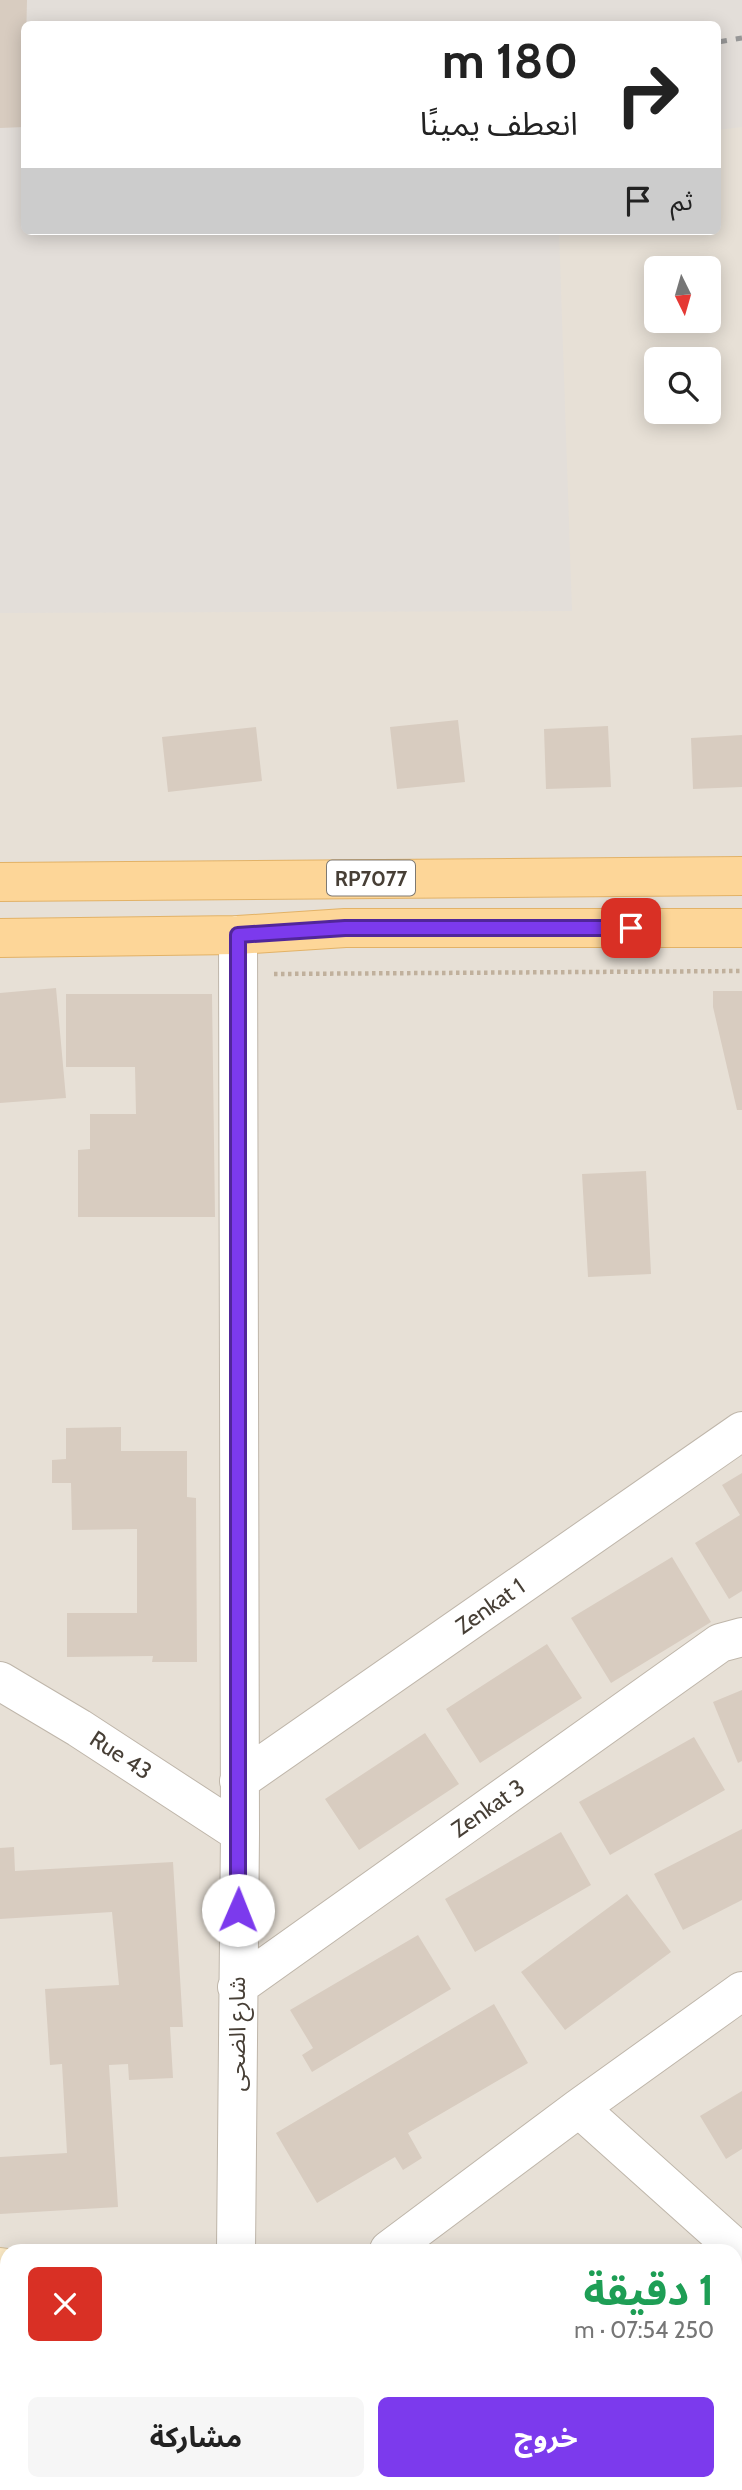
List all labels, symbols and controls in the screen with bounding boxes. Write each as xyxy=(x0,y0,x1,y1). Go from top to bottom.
text: 180 m xyxy=(442,31,578,90)
icon: right xyxy=(602,49,693,140)
text: انعطف يمينًا xyxy=(420,104,578,143)
icon: arrive xyxy=(619,182,657,220)
text: ثم xyxy=(671,185,693,217)
north arrow xyxy=(644,256,721,332)
map controls xyxy=(644,256,721,424)
button: search xyxy=(644,347,721,424)
road number: RP7077 xyxy=(327,860,415,896)
pin xyxy=(601,898,661,958)
icon: arrive xyxy=(612,909,650,947)
street label: Zenkat 1 xyxy=(450,1572,530,1640)
street label: Rue 43 xyxy=(85,1725,157,1785)
street label: Zenkat 3 xyxy=(446,1773,530,1843)
position arrow xyxy=(201,1873,275,1947)
street label: شارع الضحى xyxy=(223,1977,254,2091)
text: 1 دقيقة xyxy=(583,2264,714,2316)
button: close xyxy=(28,2267,102,2341)
text: 250 m · 07:54 xyxy=(574,2316,714,2344)
button: مشاركة xyxy=(28,2397,364,2477)
button: خروج xyxy=(378,2397,714,2477)

